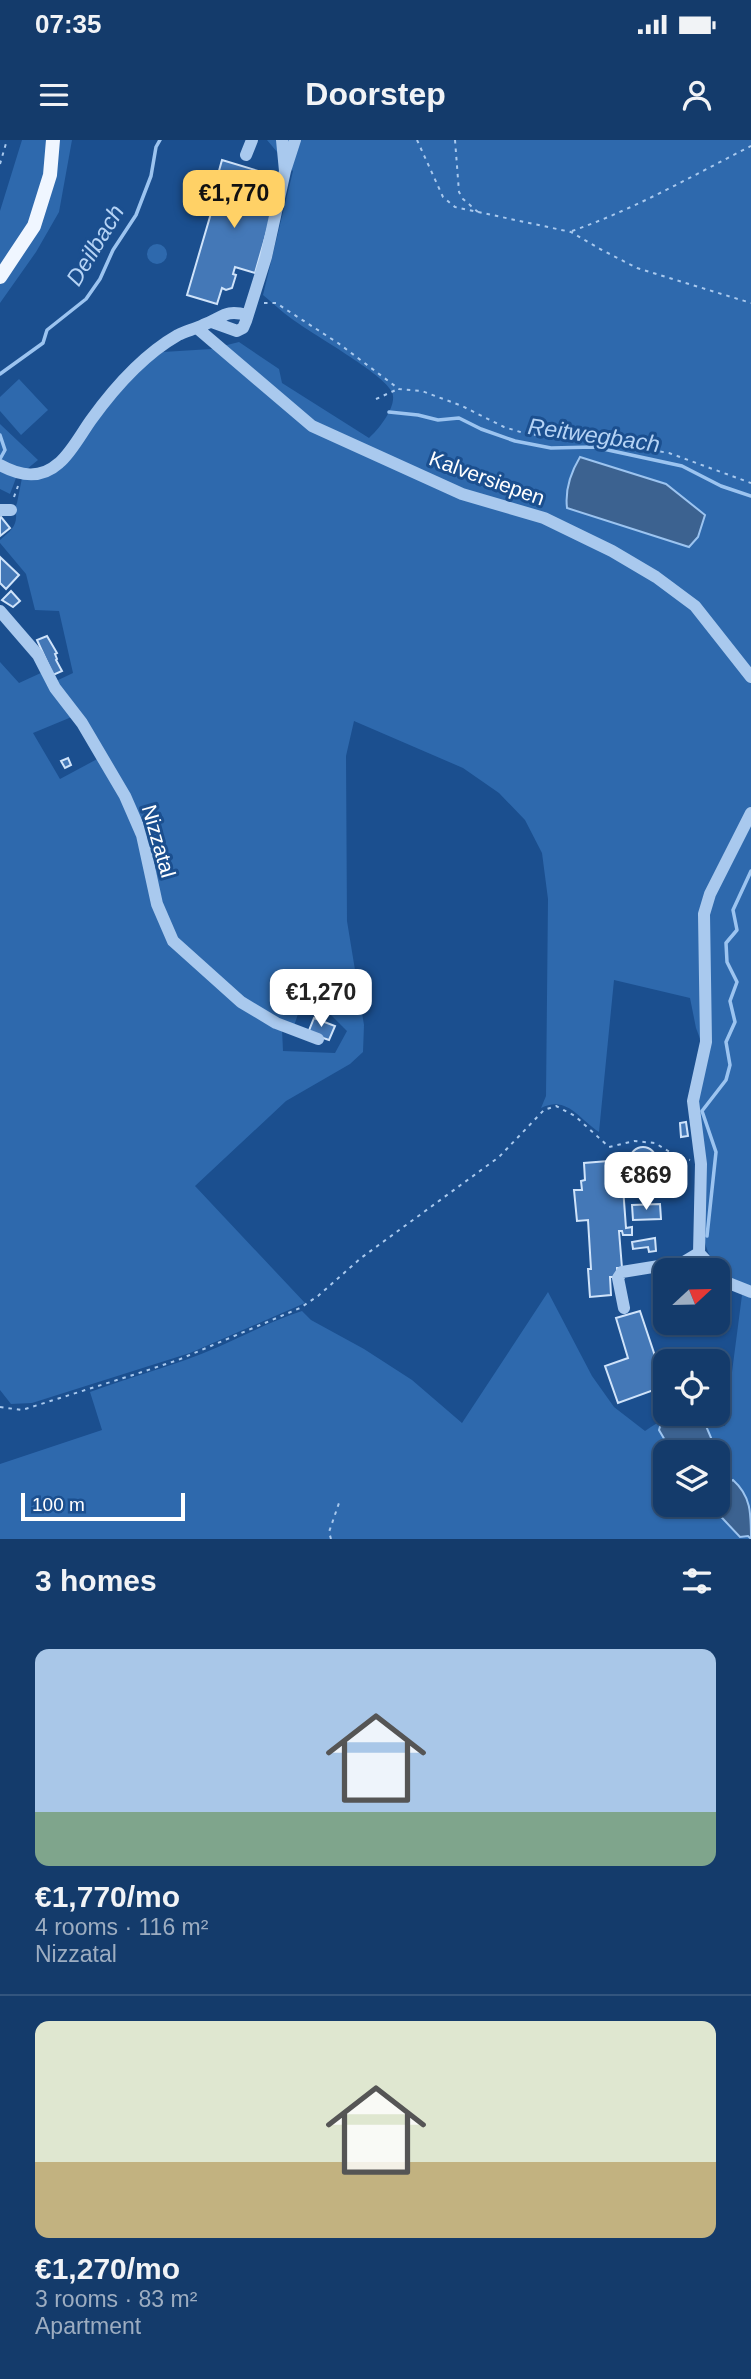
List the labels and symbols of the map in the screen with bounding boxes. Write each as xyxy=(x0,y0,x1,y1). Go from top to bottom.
pin: €1,770 xyxy=(177,171,291,230)
water label: Deilbach xyxy=(61,200,129,290)
water label: Reitwegbach xyxy=(526,413,662,457)
street label: Kalversiepen xyxy=(426,446,548,510)
street label: Nizzatal xyxy=(138,802,180,880)
pin: €1,270 xyxy=(264,970,378,1029)
pin: €869 xyxy=(605,1152,687,1212)
north arrow xyxy=(653,1258,730,1335)
scale bar xyxy=(21,1490,186,1522)

